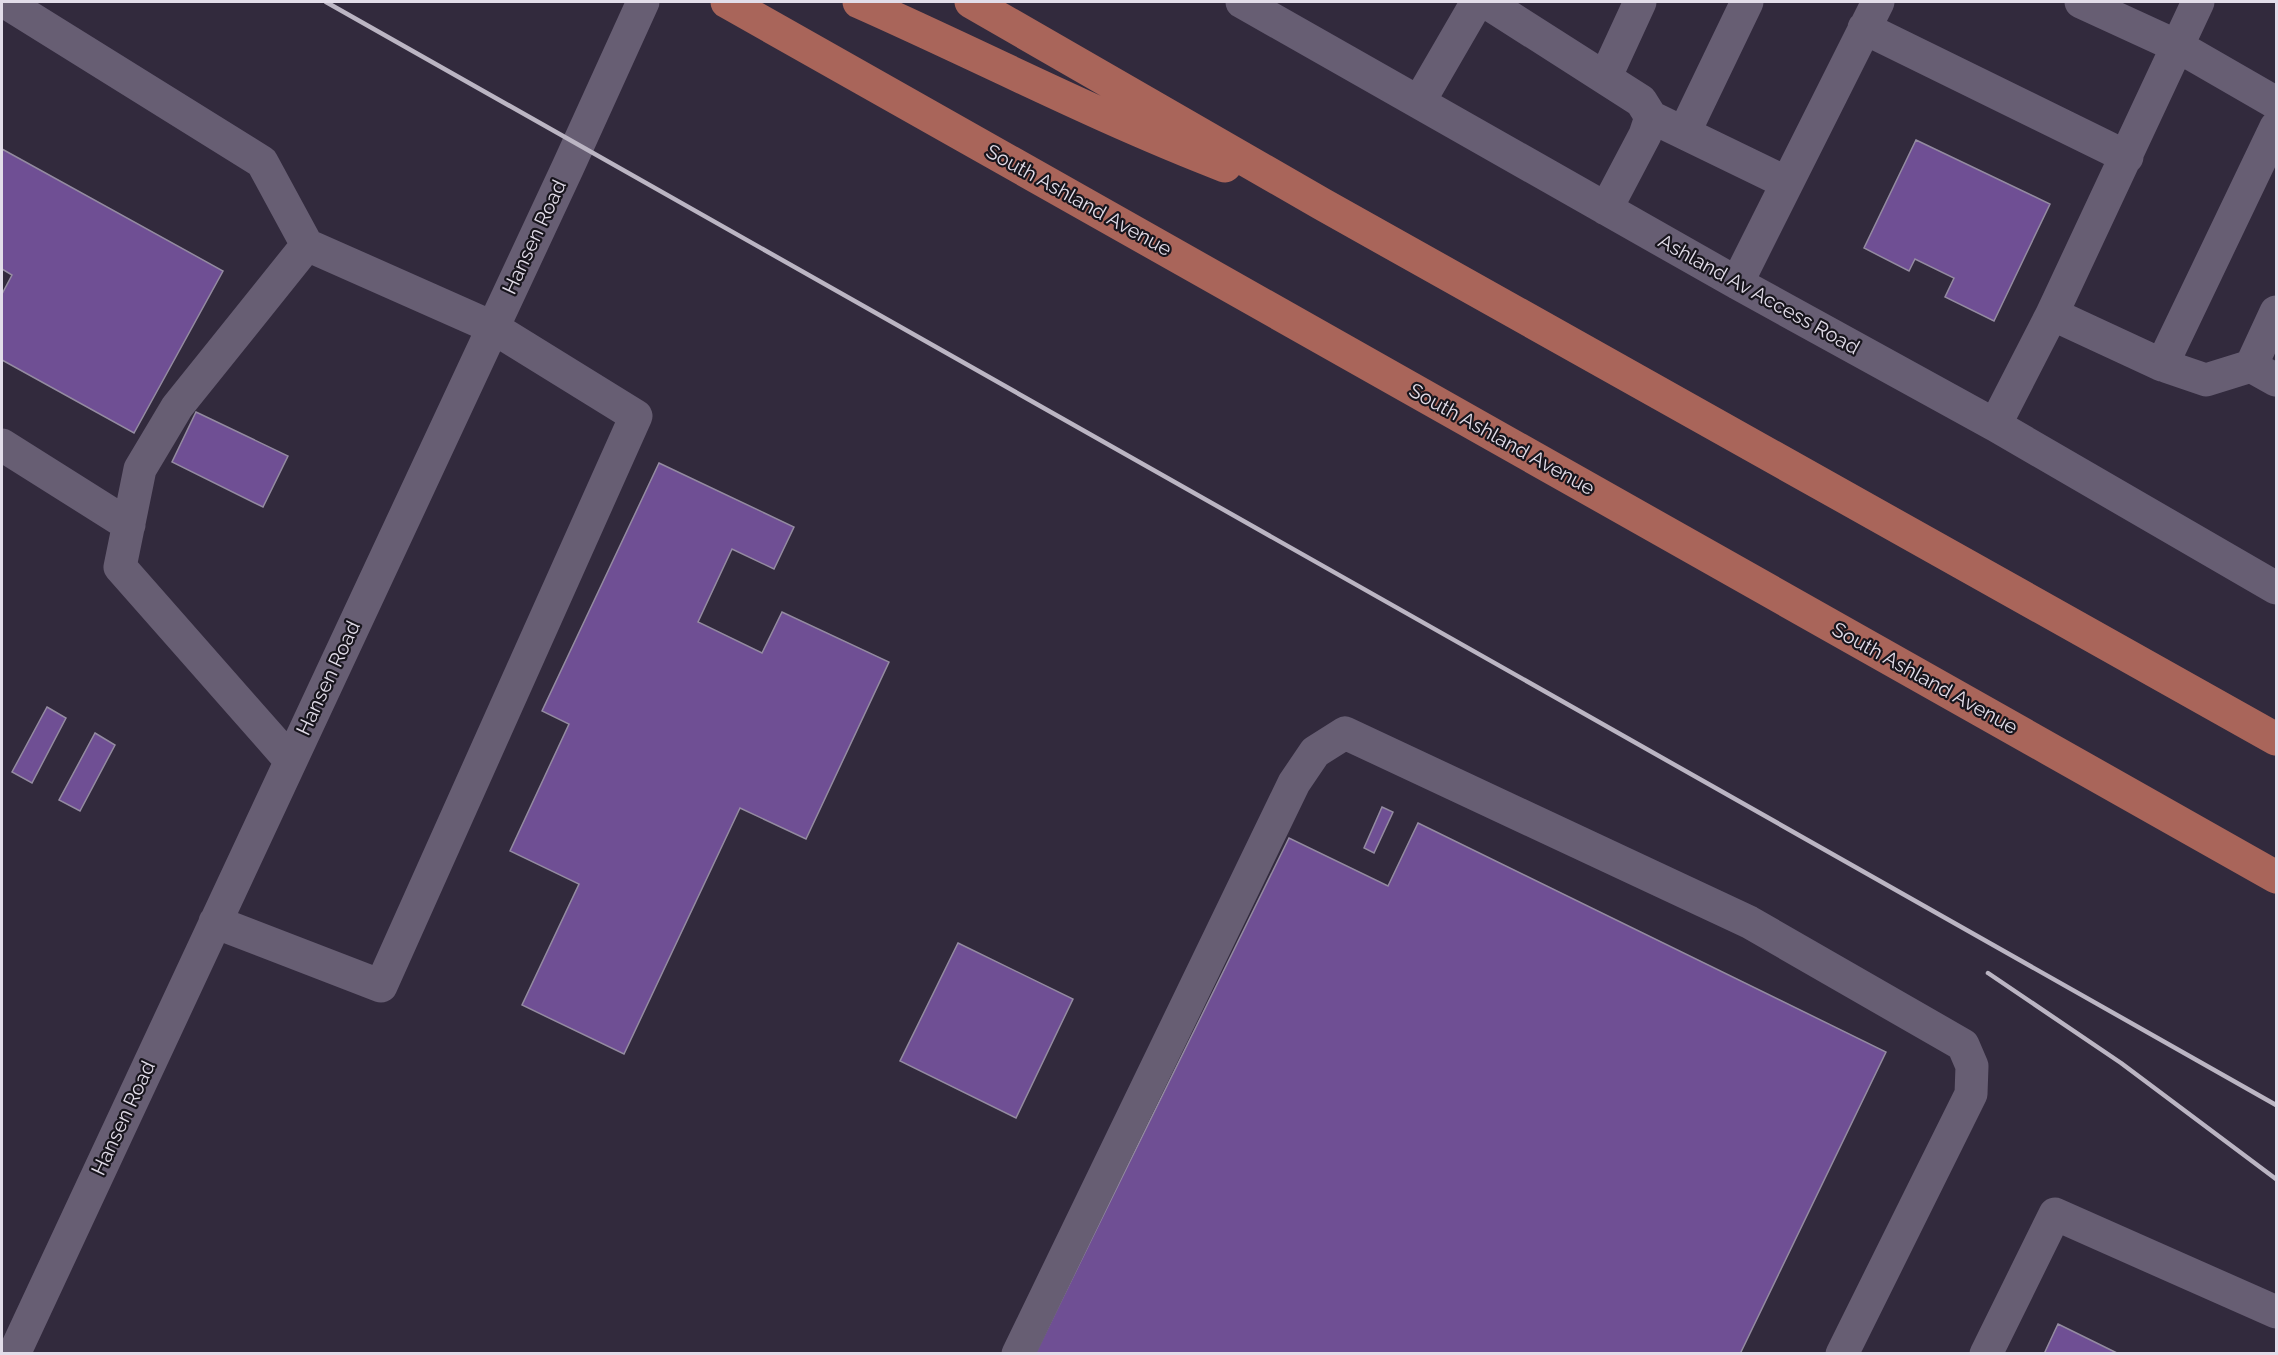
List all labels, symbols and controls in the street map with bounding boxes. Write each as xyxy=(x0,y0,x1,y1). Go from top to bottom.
street label: South Ashland Avenue xyxy=(982,139,1176,261)
street label: Hansen Road xyxy=(497,176,571,298)
street label: Ashland Av Access Road xyxy=(1654,229,1864,359)
street label: South Ashland Avenue xyxy=(1405,378,1599,500)
street label: Hansen Road xyxy=(291,617,365,739)
street label: South Ashland Avenue xyxy=(1828,617,2022,739)
street label: Hansen Road xyxy=(86,1057,160,1179)

